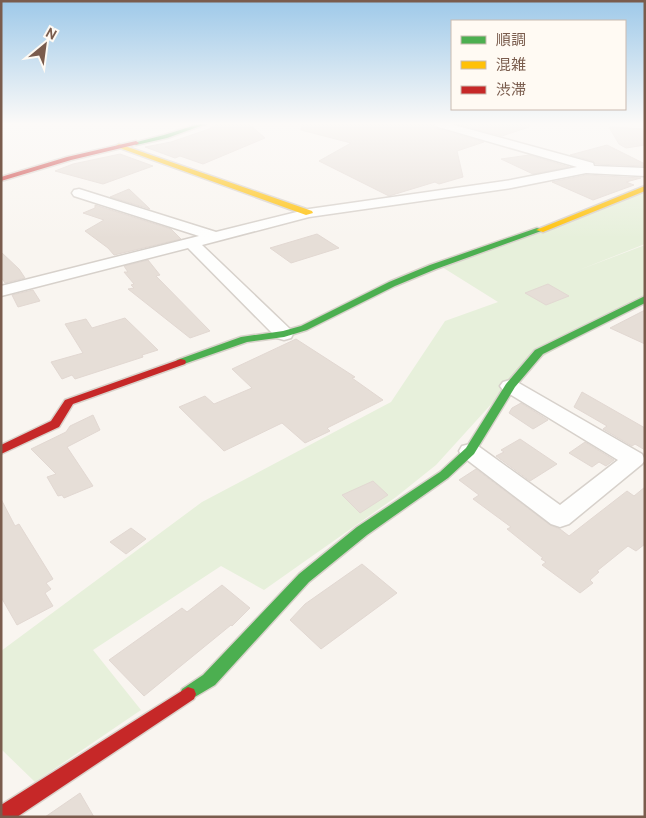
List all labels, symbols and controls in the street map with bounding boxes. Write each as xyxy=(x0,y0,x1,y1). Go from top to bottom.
north arrow xyxy=(20,20,70,70)
legend xyxy=(451,20,626,110)
text: N xyxy=(42,25,59,45)
text: 順調 xyxy=(496,32,526,51)
text: 混雑 xyxy=(496,57,526,76)
text: 渋滞 xyxy=(496,82,526,101)

